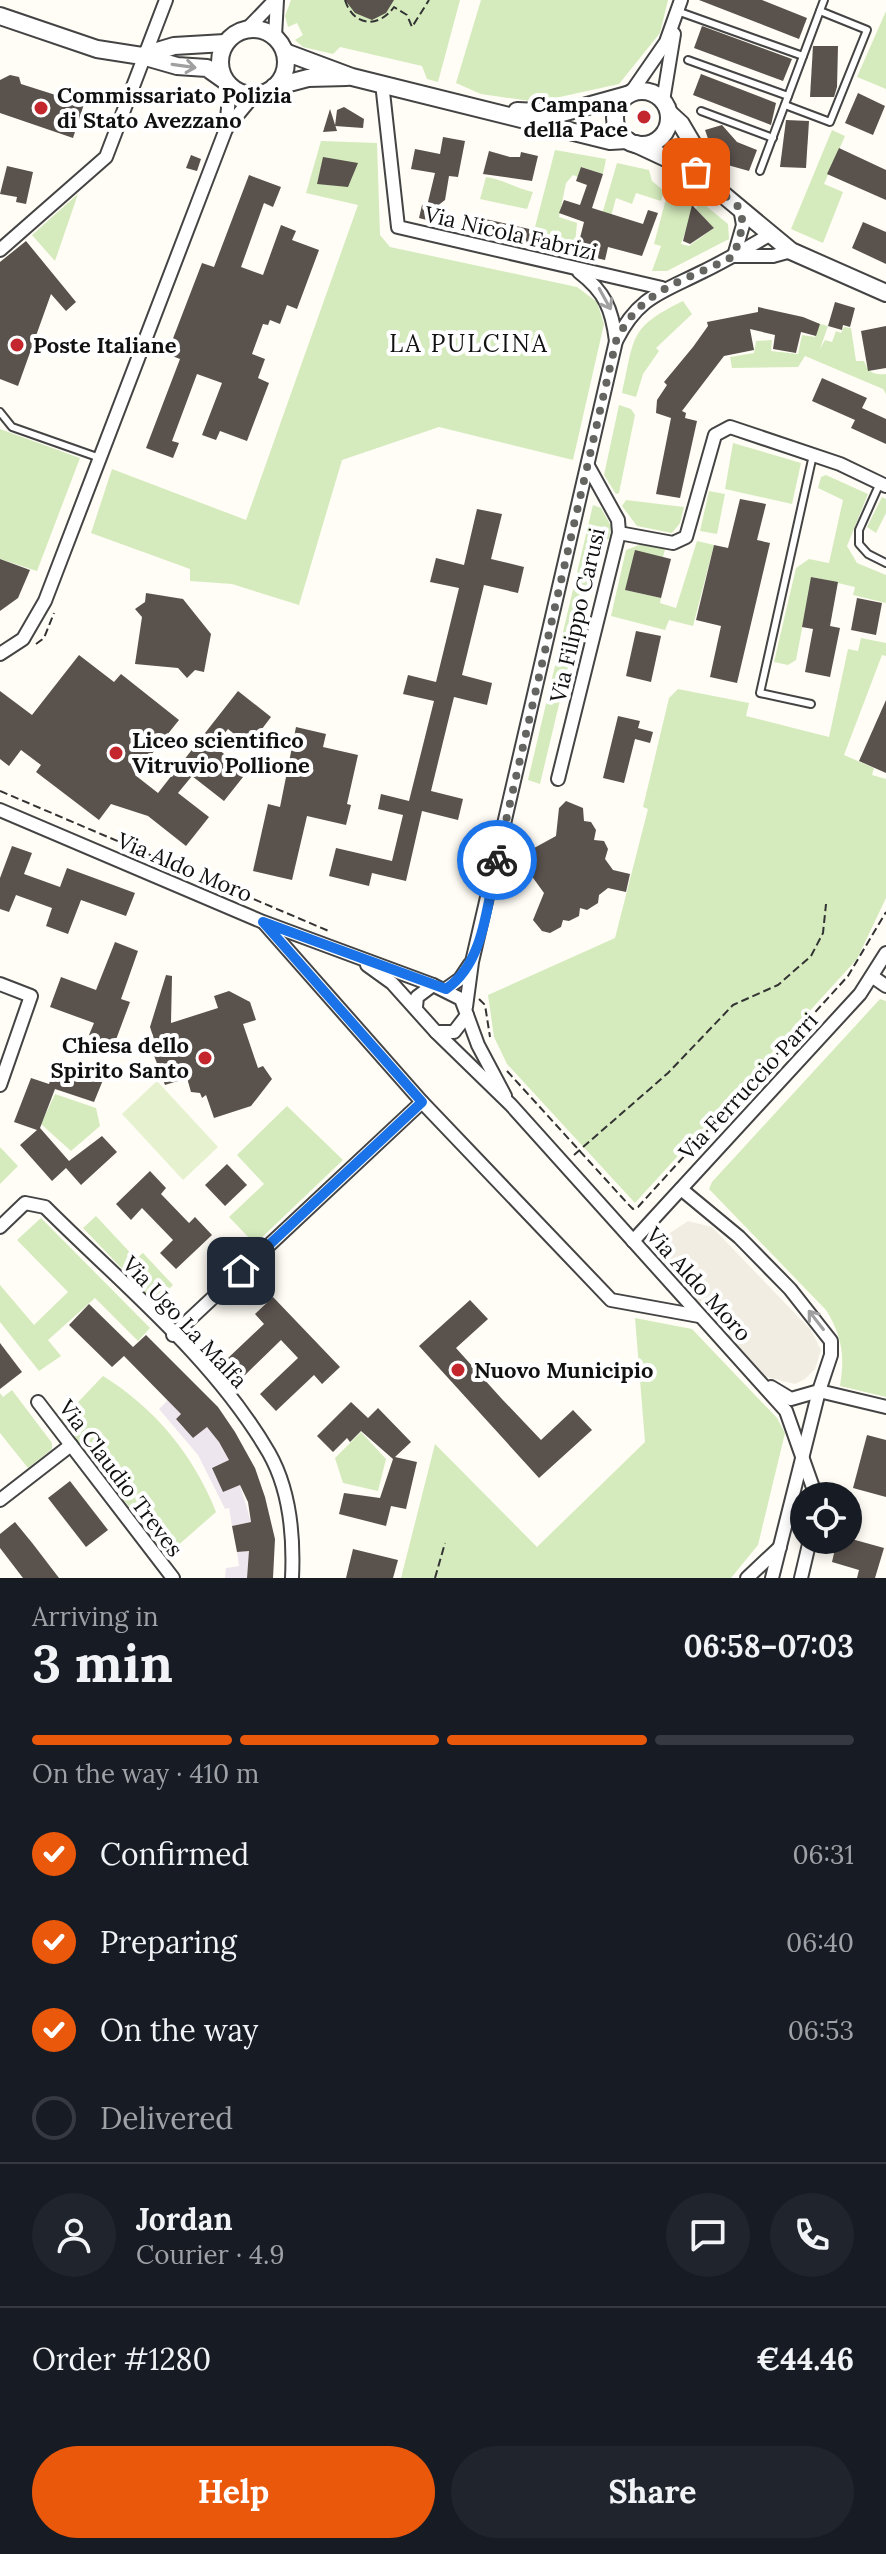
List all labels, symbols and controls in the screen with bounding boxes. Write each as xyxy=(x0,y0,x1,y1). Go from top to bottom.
one-way arrow xyxy=(171,59,197,74)
place label: Commissariato Polizia di Stato Avezzano xyxy=(57,81,292,134)
place label: Campana della Pace xyxy=(523,90,628,143)
marker: Commissariato Polizia di Stato Avezzano xyxy=(32,99,50,117)
marker: Campana della Pace xyxy=(635,108,653,126)
pin xyxy=(662,138,730,206)
icon: bag xyxy=(674,150,718,194)
street label: Via Nicola Fabrizi xyxy=(421,199,600,266)
one-way arrow xyxy=(597,287,613,310)
district label: LA PULCINA xyxy=(389,328,549,359)
place label: Poste Italiane xyxy=(33,331,177,359)
marker: Poste Italiane xyxy=(8,336,26,354)
street label: Via Filippo Carusi xyxy=(543,525,611,706)
place label: Liceo scientifico Vitruvio Pollione xyxy=(132,726,310,779)
marker: Liceo scientifico Vitruvio Pollione xyxy=(107,744,125,762)
courier xyxy=(457,820,537,900)
street label: Via Aldo Moro xyxy=(112,826,257,908)
icon: bike xyxy=(475,838,519,882)
street label: Via Ferruccio Parri xyxy=(672,1007,823,1166)
place label: Chiesa dello Spirito Santo xyxy=(51,1031,189,1084)
marker: Chiesa dello Spirito Santo xyxy=(196,1049,214,1067)
street label: Via Aldo Moro xyxy=(640,1220,758,1347)
pin xyxy=(207,1237,275,1305)
street label: Via Ugo La Malfa xyxy=(116,1249,253,1394)
icon: home xyxy=(219,1249,263,1293)
one-way arrow xyxy=(807,1310,825,1331)
place label: Nuovo Municipio xyxy=(474,1356,653,1384)
marker: Nuovo Municipio xyxy=(449,1361,467,1379)
street label: Via Claudio Treves xyxy=(52,1393,189,1562)
map controls xyxy=(790,1482,862,1554)
button: locate xyxy=(790,1482,862,1554)
text: Arriving in xyxy=(32,1600,159,1633)
text: 06:58–07:03 xyxy=(683,1627,854,1665)
text: 3 min xyxy=(32,1630,173,1696)
text: On the way · 410 m xyxy=(32,1757,259,1790)
icon: check xyxy=(32,1832,76,1876)
text: Confirmed xyxy=(100,1835,249,1873)
text: 06:31 xyxy=(792,1838,854,1871)
icon: check xyxy=(32,1920,76,1964)
text: Preparing xyxy=(100,1923,237,1961)
text: 06:40 xyxy=(786,1926,854,1959)
icon: check xyxy=(32,2008,76,2052)
text: On the way xyxy=(100,2011,258,2049)
text: 06:53 xyxy=(788,2014,854,2047)
text: Delivered xyxy=(100,2099,233,2137)
button: person xyxy=(32,2193,116,2277)
button: chat xyxy=(666,2193,750,2277)
button: phone xyxy=(770,2193,854,2277)
text: Jordan xyxy=(136,2200,233,2238)
text: Courier · 4.9 xyxy=(136,2238,285,2271)
text: Order #1280 xyxy=(32,2340,211,2378)
text: €44.46 xyxy=(756,2340,854,2378)
button: Help xyxy=(32,2446,435,2538)
button: Share xyxy=(451,2446,854,2538)

